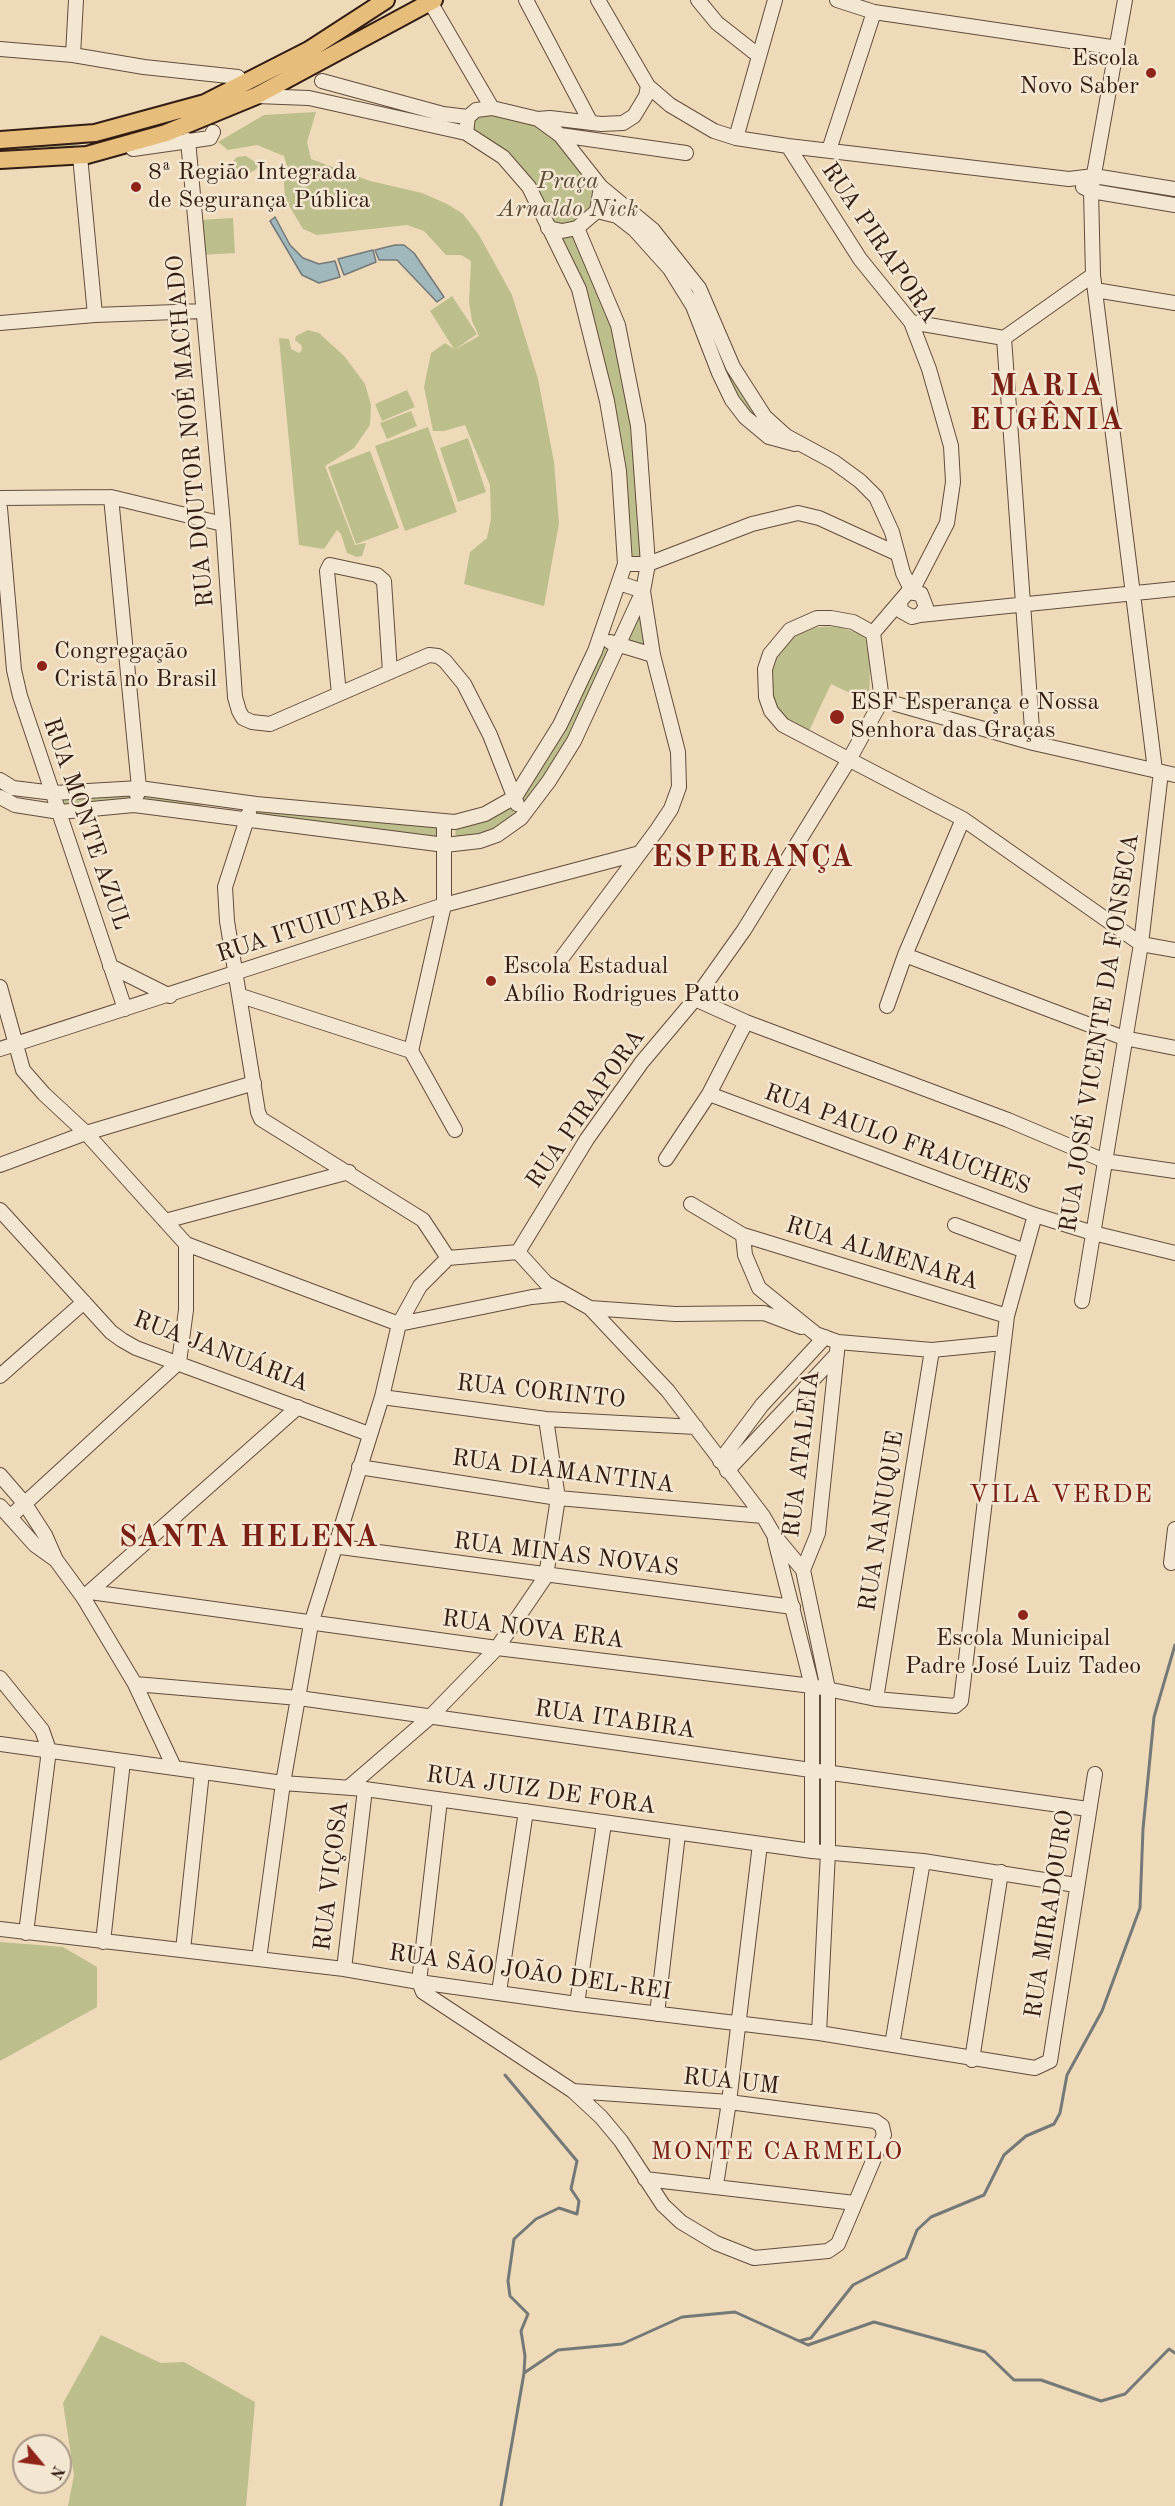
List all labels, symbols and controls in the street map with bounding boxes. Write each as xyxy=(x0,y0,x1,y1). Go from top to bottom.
place label: Escola Novo Saber xyxy=(1020,45,1139,101)
marker: Escola Novo Saber xyxy=(1144,66,1158,80)
street label: RUA PIRAPORA xyxy=(815,157,943,329)
place label: 8ª Região Integrada de Segurança Pública xyxy=(148,159,370,215)
park label: Praça Arnaldo Nick xyxy=(498,168,638,224)
marker: 8ª Região Integrada de Segurança Pública xyxy=(129,180,143,194)
street label: RUA DOUTOR NOÉ MACHADO xyxy=(161,253,221,609)
district label: MARIA EUGÊNIA xyxy=(970,369,1124,440)
place label: Congregação Cristã no Brasil xyxy=(54,638,217,694)
marker: Congregação Cristã no Brasil xyxy=(35,659,49,673)
place label: ESF Esperança e Nossa Senhora das Graças xyxy=(850,689,1099,745)
marker: ESF Esperança e Nossa Senhora das Graças xyxy=(828,708,846,726)
street label: RUA MONTE AZUL xyxy=(36,714,136,934)
street label: RUA JOSÉ VICENTE DA FONSECA xyxy=(1054,831,1146,1235)
district label: ESPERANÇA xyxy=(652,840,854,876)
street label: RUA ITUIUTABA xyxy=(213,881,411,969)
place label: Escola Estadual Abílio Rodrigues Patto xyxy=(503,953,739,1009)
marker: Escola Estadual Abílio Rodrigues Patto xyxy=(484,974,498,988)
street label: RUA PIRAPORA xyxy=(520,1024,652,1194)
street label: RUA PAULO FRAUCHES xyxy=(760,1078,1034,1202)
street label: RUA ALMENARA xyxy=(782,1211,982,1297)
street label: RUA JANUÁRIA xyxy=(129,1305,313,1399)
street label: RUA CORINTO xyxy=(455,1369,627,1415)
street label: RUA ATALEIA xyxy=(777,1369,827,1539)
street label: RUA NANUQUE xyxy=(853,1429,911,1613)
street label: RUA DIAMANTINA xyxy=(450,1444,676,1500)
district label: VILA VERDE xyxy=(969,1479,1153,1511)
district label: SANTA HELENA xyxy=(119,1520,379,1556)
street label: RUA MINAS NOVAS xyxy=(452,1527,680,1583)
street label: RUA NOVA ERA xyxy=(440,1605,626,1655)
marker: Escola Municipal Padre José Luiz Tadeo xyxy=(1016,1608,1030,1622)
place label: Escola Municipal Padre José Luiz Tadeo xyxy=(905,1625,1141,1681)
street label: RUA ITABIRA xyxy=(533,1694,697,1746)
street label: RUA JUIZ DE FORA xyxy=(424,1761,658,1821)
street label: RUA VIÇOSA xyxy=(308,1799,356,1953)
street label: RUA MIRADOURO xyxy=(1019,1808,1081,2020)
street label: RUA SÃO JOÃO DEL-REI xyxy=(387,1939,673,2007)
street label: RUA UM xyxy=(681,2063,781,2101)
district label: MONTE CARMELO xyxy=(650,2136,904,2168)
north arrow xyxy=(12,2434,72,2494)
text: N xyxy=(46,2463,66,2481)

